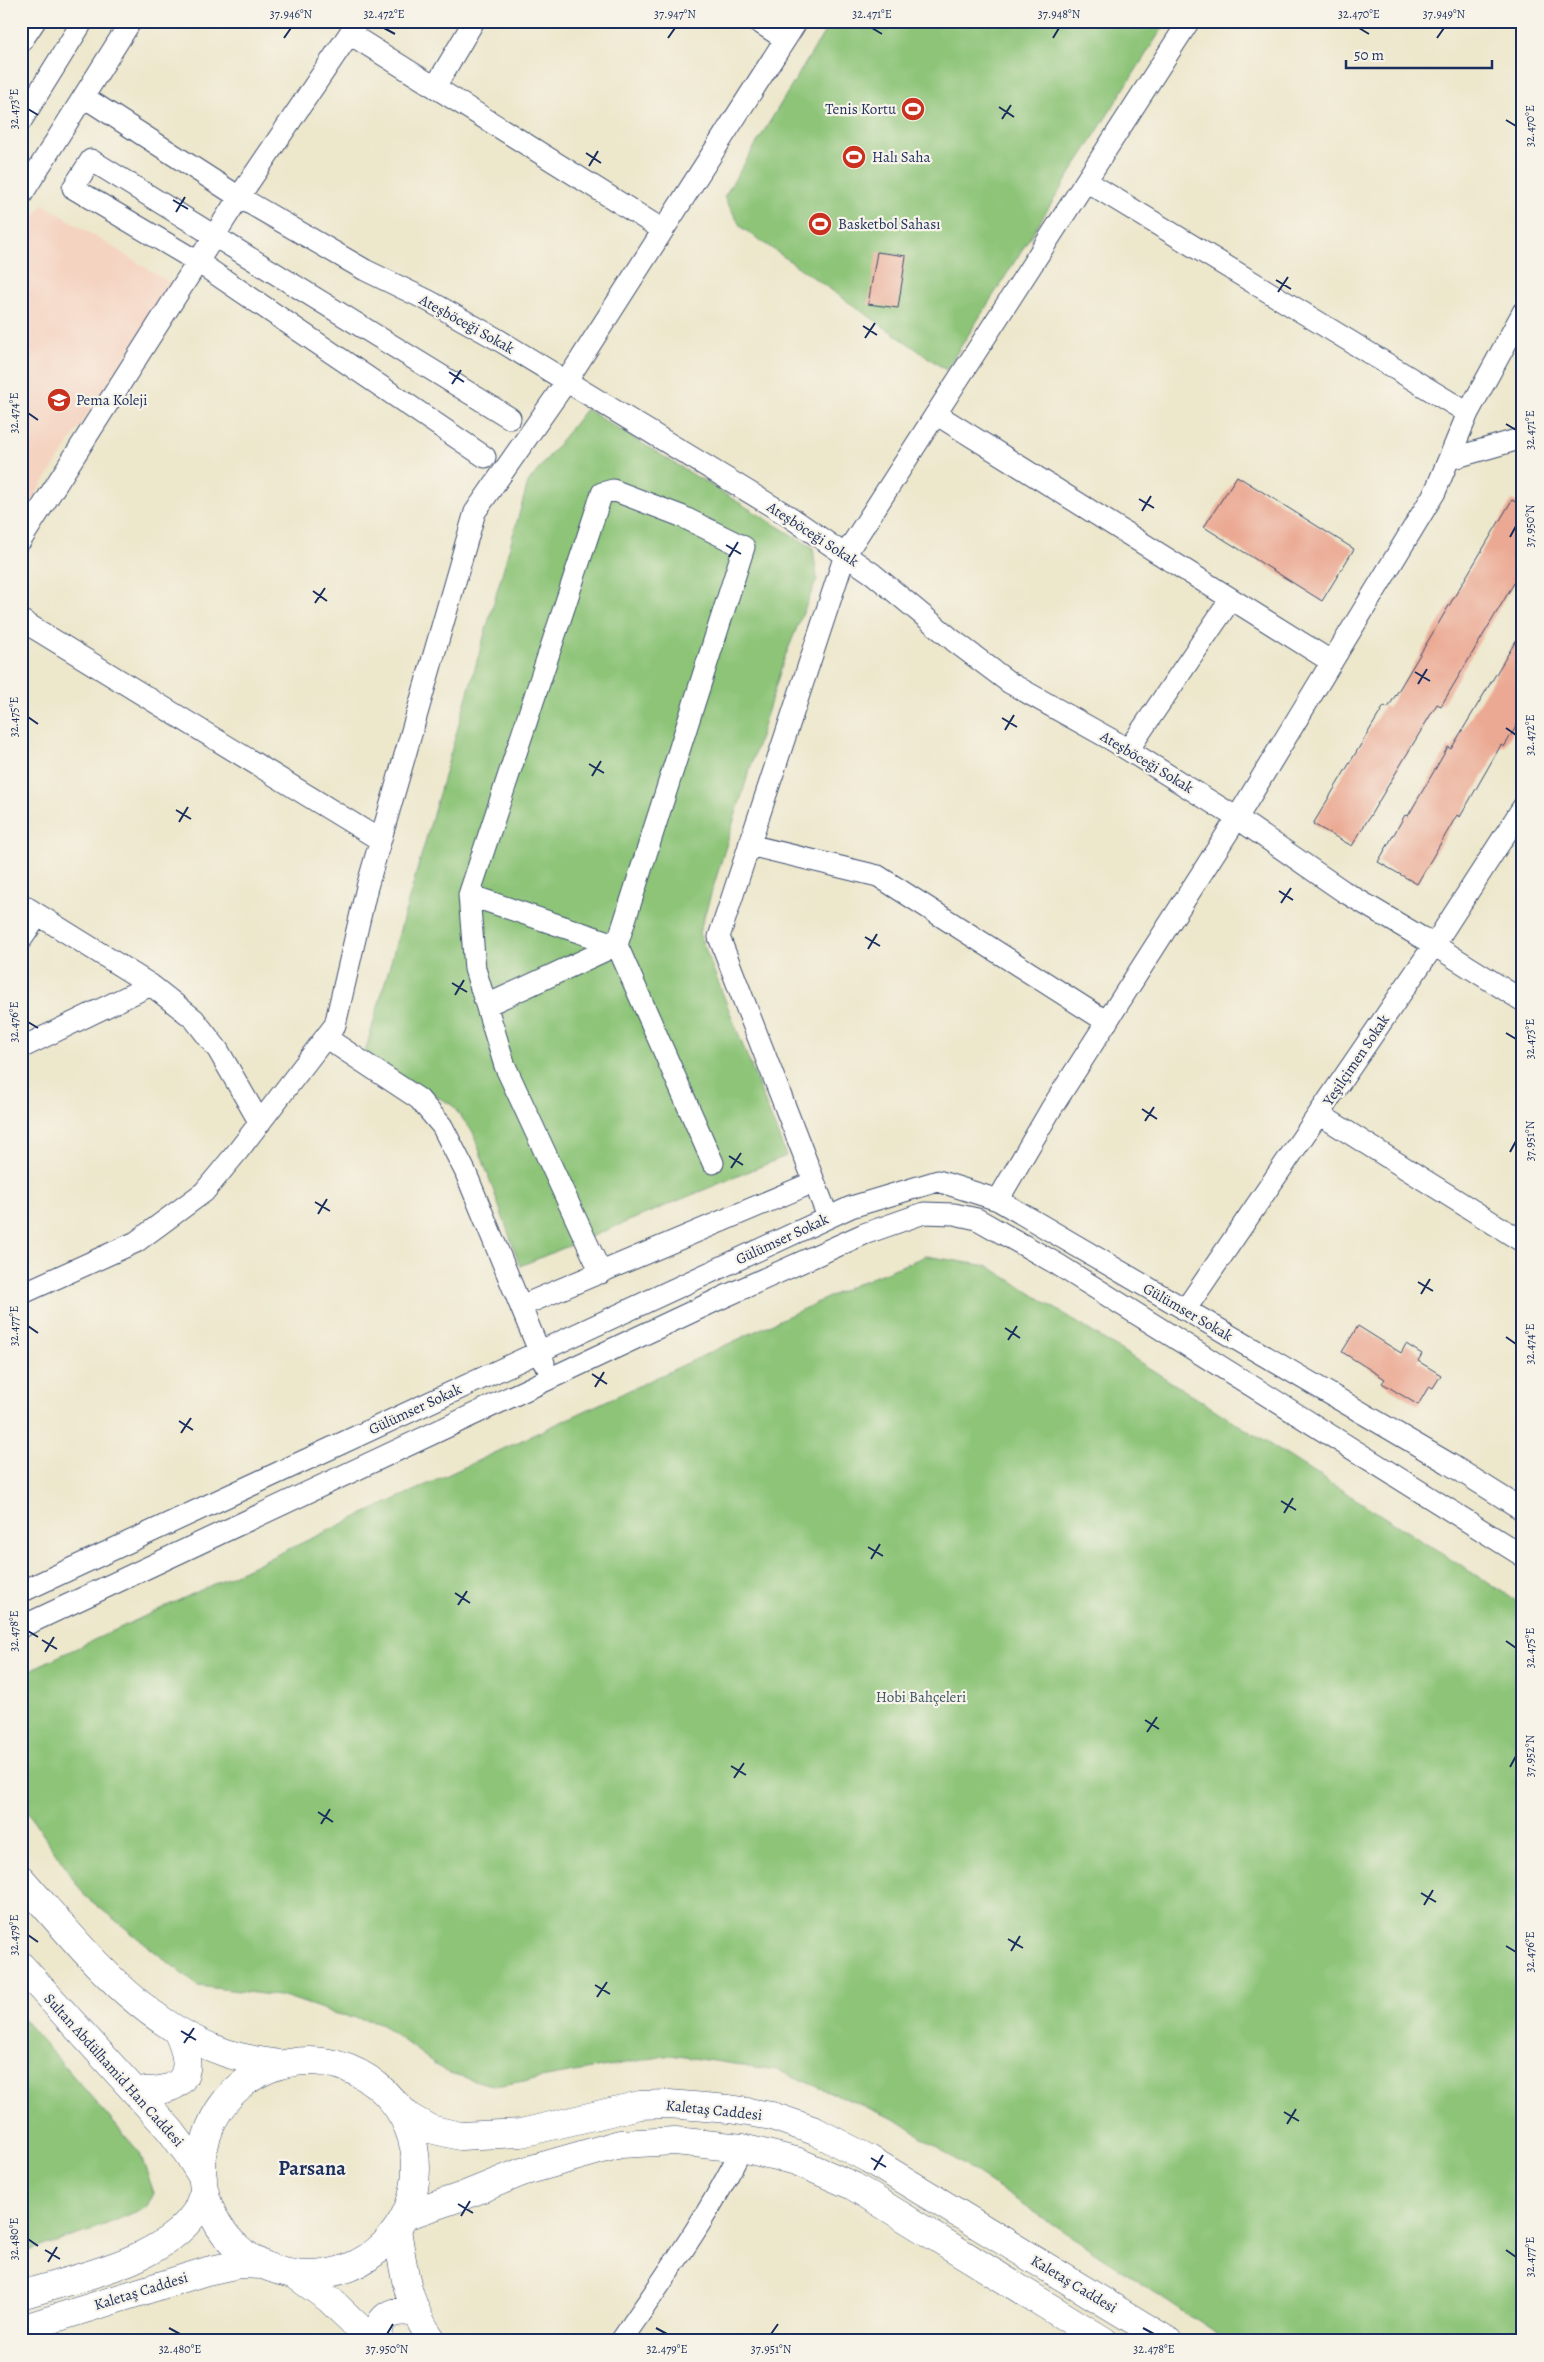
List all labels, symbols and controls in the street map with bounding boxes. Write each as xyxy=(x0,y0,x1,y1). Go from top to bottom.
text: 37.946°N xyxy=(270,6,313,22)
text: 32.472°E xyxy=(363,6,405,22)
text: 37.947°N xyxy=(654,6,696,22)
text: 32.471°E xyxy=(852,6,892,22)
text: 37.948°N xyxy=(1038,6,1081,22)
text: 32.470°E xyxy=(1338,6,1380,22)
text: 37.949°N xyxy=(1423,6,1466,22)
scale bar xyxy=(1346,38,1493,70)
text: 50 m xyxy=(1354,45,1384,65)
text: 32.473°E xyxy=(6,89,22,129)
sports icon: Tenis Kortu xyxy=(900,96,926,122)
place label: Tenis Kortu xyxy=(825,99,897,119)
text: 32.470°E xyxy=(1522,105,1538,147)
sports icon: Halı Saha xyxy=(841,144,867,170)
place label: Halı Saha xyxy=(872,147,931,167)
sports icon: Basketbol Sahası xyxy=(807,211,833,237)
place label: Basketbol Sahası xyxy=(838,214,940,234)
street label: Ateşböceği Sokak xyxy=(415,289,519,359)
school or university icon: Pema Koleji xyxy=(46,387,72,413)
place label: Pema Koleji xyxy=(76,390,148,410)
text: 32.474°E xyxy=(6,393,22,433)
text: 32.471°E xyxy=(1522,410,1538,450)
street label: Ateşböceği Sokak xyxy=(762,496,863,571)
text: 37.950°N xyxy=(1522,504,1538,547)
text: 32.475°E xyxy=(6,697,22,737)
text: 32.472°E xyxy=(1522,714,1538,756)
street label: Ateşböceği Sokak xyxy=(1096,726,1198,798)
text: 32.476°E xyxy=(6,1001,22,1043)
street label: Yeşilçimen Sokak xyxy=(1318,1010,1394,1110)
text: 32.473°E xyxy=(1522,1019,1538,1059)
text: 37.951°N xyxy=(1522,1120,1538,1161)
street label: Gülümser Sokak xyxy=(732,1209,832,1269)
street label: Gülümser Sokak xyxy=(1140,1278,1237,1346)
text: 32.477°E xyxy=(6,1306,22,1346)
text: 32.474°E xyxy=(1522,1324,1538,1364)
street label: Gülümser Sokak xyxy=(365,1379,465,1439)
text: 32.478°E xyxy=(6,1610,22,1652)
text: 32.475°E xyxy=(1522,1628,1538,1668)
park label: Hobi Bahçeleri xyxy=(876,1687,966,1707)
text: 37.952°N xyxy=(1522,1734,1538,1777)
text: 32.479°E xyxy=(6,1914,22,1956)
text: 32.476°E xyxy=(1522,1931,1538,1973)
street label: Sultan Abdülhamid Han Caddesi xyxy=(40,1989,188,2151)
street label: Kaletaş Caddesi xyxy=(665,2095,763,2125)
district label: Parsana xyxy=(278,2155,346,2182)
text: 32.480°E xyxy=(6,2218,22,2260)
text: 32.477°E xyxy=(1522,2237,1538,2277)
street label: Kaletaş Caddesi xyxy=(1027,2250,1121,2318)
street label: Kaletaş Caddesi xyxy=(92,2267,190,2315)
text: 32.480°E xyxy=(159,2341,201,2357)
text: 37.950°N xyxy=(366,2341,409,2357)
text: 32.479°E xyxy=(646,2341,688,2357)
text: 37.951°N xyxy=(751,2341,792,2357)
text: 32.478°E xyxy=(1133,2341,1175,2357)

